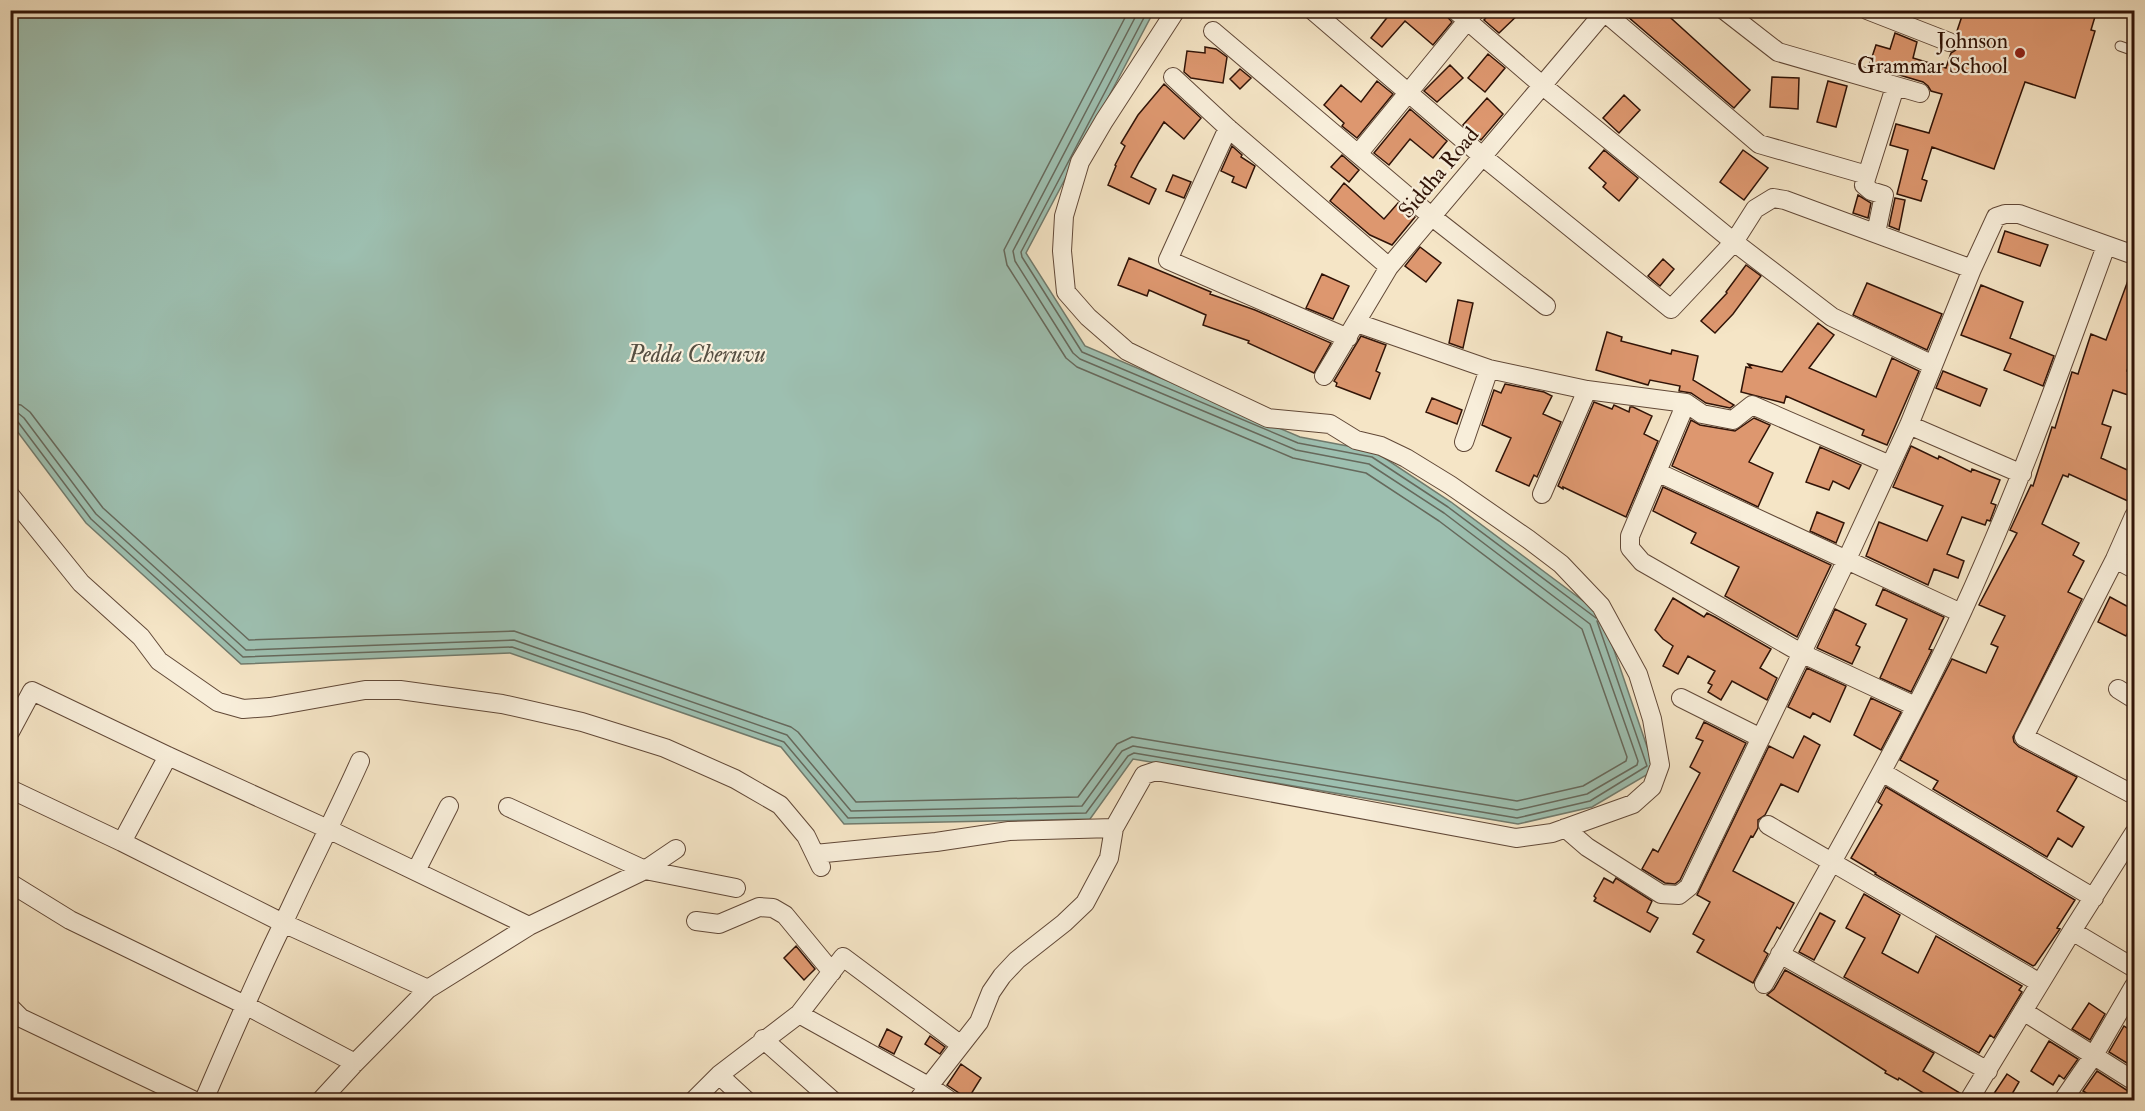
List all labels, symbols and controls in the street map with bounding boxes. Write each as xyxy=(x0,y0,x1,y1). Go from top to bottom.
place label: Johnson Grammar School xyxy=(1857,27,2008,80)
marker: Johnson Grammar School xyxy=(2013,46,2027,60)
street label: Siddha Road xyxy=(1392,121,1485,224)
water label: Pedda Cheruvu xyxy=(627,339,766,370)

